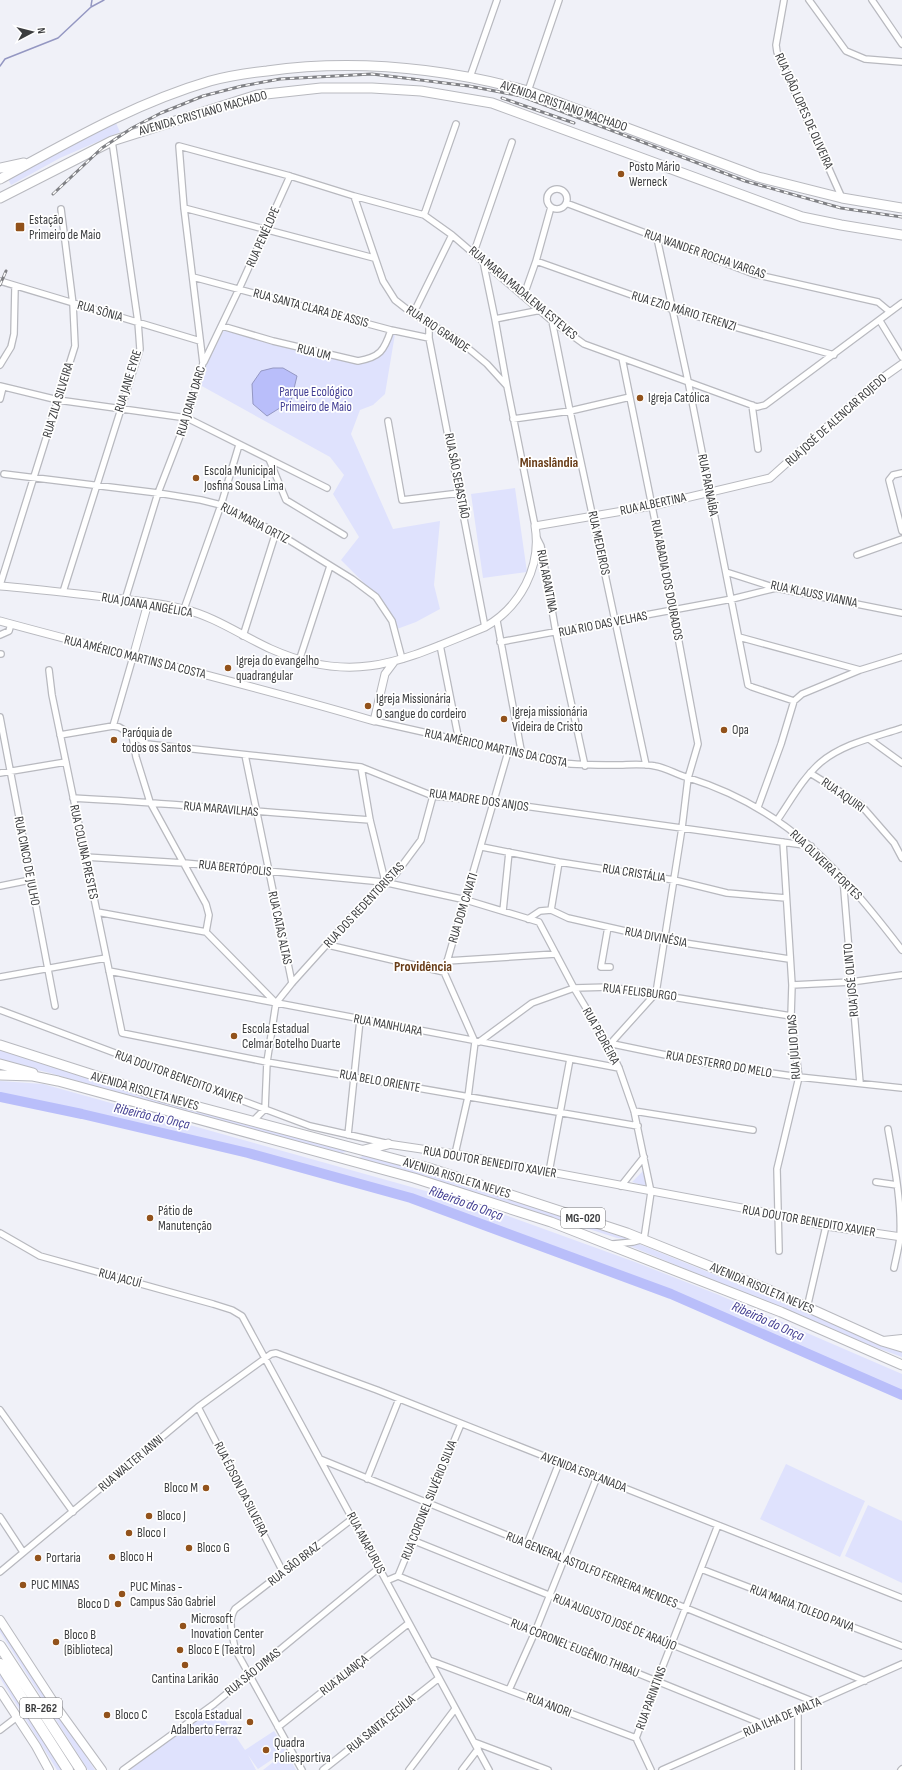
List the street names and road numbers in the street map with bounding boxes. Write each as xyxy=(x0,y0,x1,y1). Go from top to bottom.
street label: RUA JOÃO LOPES DE OLIVEIRA xyxy=(771,51,837,172)
street label: AVENIDA CRISTIANO MACHADO xyxy=(498,76,629,135)
street label: AVENIDA CRISTIANO MACHADO xyxy=(136,87,269,139)
street label: RUA PENÉLOPE xyxy=(243,204,283,270)
street label: RUA WANDER ROCHA VARGAS xyxy=(642,226,768,282)
street label: RUA MARIA MADALENA ESTEVES xyxy=(465,243,581,343)
street label: RUA SANTA CLARA DE ASSIS xyxy=(252,285,371,331)
street label: RUA EZIO MÁRIO TERENZI xyxy=(630,287,738,335)
street label: RUA SÔNIA xyxy=(75,297,125,325)
street label: RUA RIO GRANDE xyxy=(403,302,473,356)
street label: RUA UM xyxy=(296,340,333,364)
street label: RUA JANE EYRE xyxy=(111,348,145,414)
street label: RUA ZILA SILVEIRA xyxy=(39,360,77,440)
street label: RUA JOANA DARC xyxy=(173,364,209,438)
street label: RUA JOSÉ DE ALENCAR ROJEDO xyxy=(782,370,890,470)
street label: RUA SÃO SEBASTIÃO xyxy=(441,432,473,520)
street label: RUA PARNAÍBA xyxy=(694,453,722,518)
street label: RUA ALBERTINA xyxy=(618,489,688,519)
street label: RUA MARIA ORTIZ xyxy=(218,499,293,547)
street label: RUA MEDEIROS xyxy=(584,509,614,577)
street label: RUA ABADIA DOS DOURADOS xyxy=(647,518,687,642)
street label: RUA ARANTINA xyxy=(533,548,561,614)
street label: RUA KLAUSS VIANNA xyxy=(769,577,859,611)
street label: RUA JOANA ANGÉLICA xyxy=(100,589,194,621)
street label: RUA RIO DAS VELHAS xyxy=(557,607,649,640)
street label: RUA AMÉRICO MARTINS DA COSTA xyxy=(63,632,208,682)
street label: RUA AMÉRICO MARTINS DA COSTA xyxy=(423,725,569,771)
street label: RUA AQUIRI xyxy=(818,774,868,816)
street label: RUA MADRE DOS ANJOS xyxy=(428,785,530,815)
street label: RUA MARAVILHAS xyxy=(183,798,260,820)
street label: RUA COLUNA PRESTES xyxy=(66,803,102,901)
street label: RUA CINCO DE JULHO xyxy=(10,815,44,907)
street label: RUA OLIVEIRA FORTES xyxy=(786,826,866,904)
street label: RUA BERTÓPOLIS xyxy=(198,856,273,880)
street label: RUA DOS REDENTORISTAS xyxy=(320,858,408,951)
street label: RUA CRISTÁLIA xyxy=(601,860,667,886)
street label: RUA DOM CAVATI xyxy=(445,871,481,945)
street label: RUA CATAS ALTAS xyxy=(264,890,296,967)
street label: RUA DIVINÉSIA xyxy=(623,923,689,951)
street label: RUA JOSÉ OLINTO xyxy=(840,943,862,1017)
street label: RUA FELISBURGO xyxy=(602,980,678,1004)
street label: RUA PEDREIRA xyxy=(579,1005,623,1068)
street label: RUA MANHUARA xyxy=(352,1010,424,1040)
street label: RUA JÚLIO DIAS xyxy=(784,1014,804,1080)
street label: RUA DOUTOR BENEDITO XAVIER xyxy=(113,1046,245,1108)
street label: RUA DESTERRO DO MELO xyxy=(665,1047,773,1081)
street label: RUA BELO ORIENTE xyxy=(338,1066,422,1096)
street label: AVENIDA RISOLETA NEVES xyxy=(88,1068,201,1114)
street label: RUA DOUTOR BENEDITO XAVIER xyxy=(422,1142,558,1182)
street label: AVENIDA RISOLETA NEVES xyxy=(400,1154,513,1202)
street label: RUA DOUTOR BENEDITO XAVIER xyxy=(741,1201,877,1241)
road number: MG-020 xyxy=(561,1208,605,1228)
street label: AVENIDA RISOLETA NEVES xyxy=(707,1258,817,1317)
street label: RUA JACUÍ xyxy=(97,1265,143,1291)
street label: RUA WALTER IANNI xyxy=(95,1431,167,1495)
street label: RUA CORONEL SILVÉRIO SILVA xyxy=(398,1437,461,1562)
street label: RUA ÉDSON DA SILVEIRA xyxy=(210,1439,272,1539)
street label: AVENIDA ESPLANADA xyxy=(538,1448,629,1496)
street label: RUA ANAPURUS xyxy=(343,1509,389,1577)
street label: RUA GENERAL ASTOLFO FERREIRA MENDES xyxy=(504,1528,681,1612)
street label: RUA SÃO BRAZ xyxy=(265,1538,324,1589)
street label: RUA MARIA TOLEDO PAIVA xyxy=(748,1581,857,1635)
street label: RUA AUGUSTO JOSÉ DE ARAÚJO xyxy=(551,1590,679,1654)
street label: RUA CORONEL EUGÊNIO THIBAU xyxy=(508,1615,642,1681)
street label: RUA SÃO DIMAS xyxy=(222,1644,285,1699)
street label: RUA ALIANÇA xyxy=(317,1651,372,1699)
street label: RUA PARINTINS xyxy=(632,1664,670,1732)
street label: RUA ANORI xyxy=(524,1689,574,1721)
street label: RUA SANTA CECÍLIA xyxy=(344,1691,419,1756)
street label: RUA ILHA DE MALTA xyxy=(741,1693,824,1741)
road number: BR-262 xyxy=(20,1698,62,1718)

